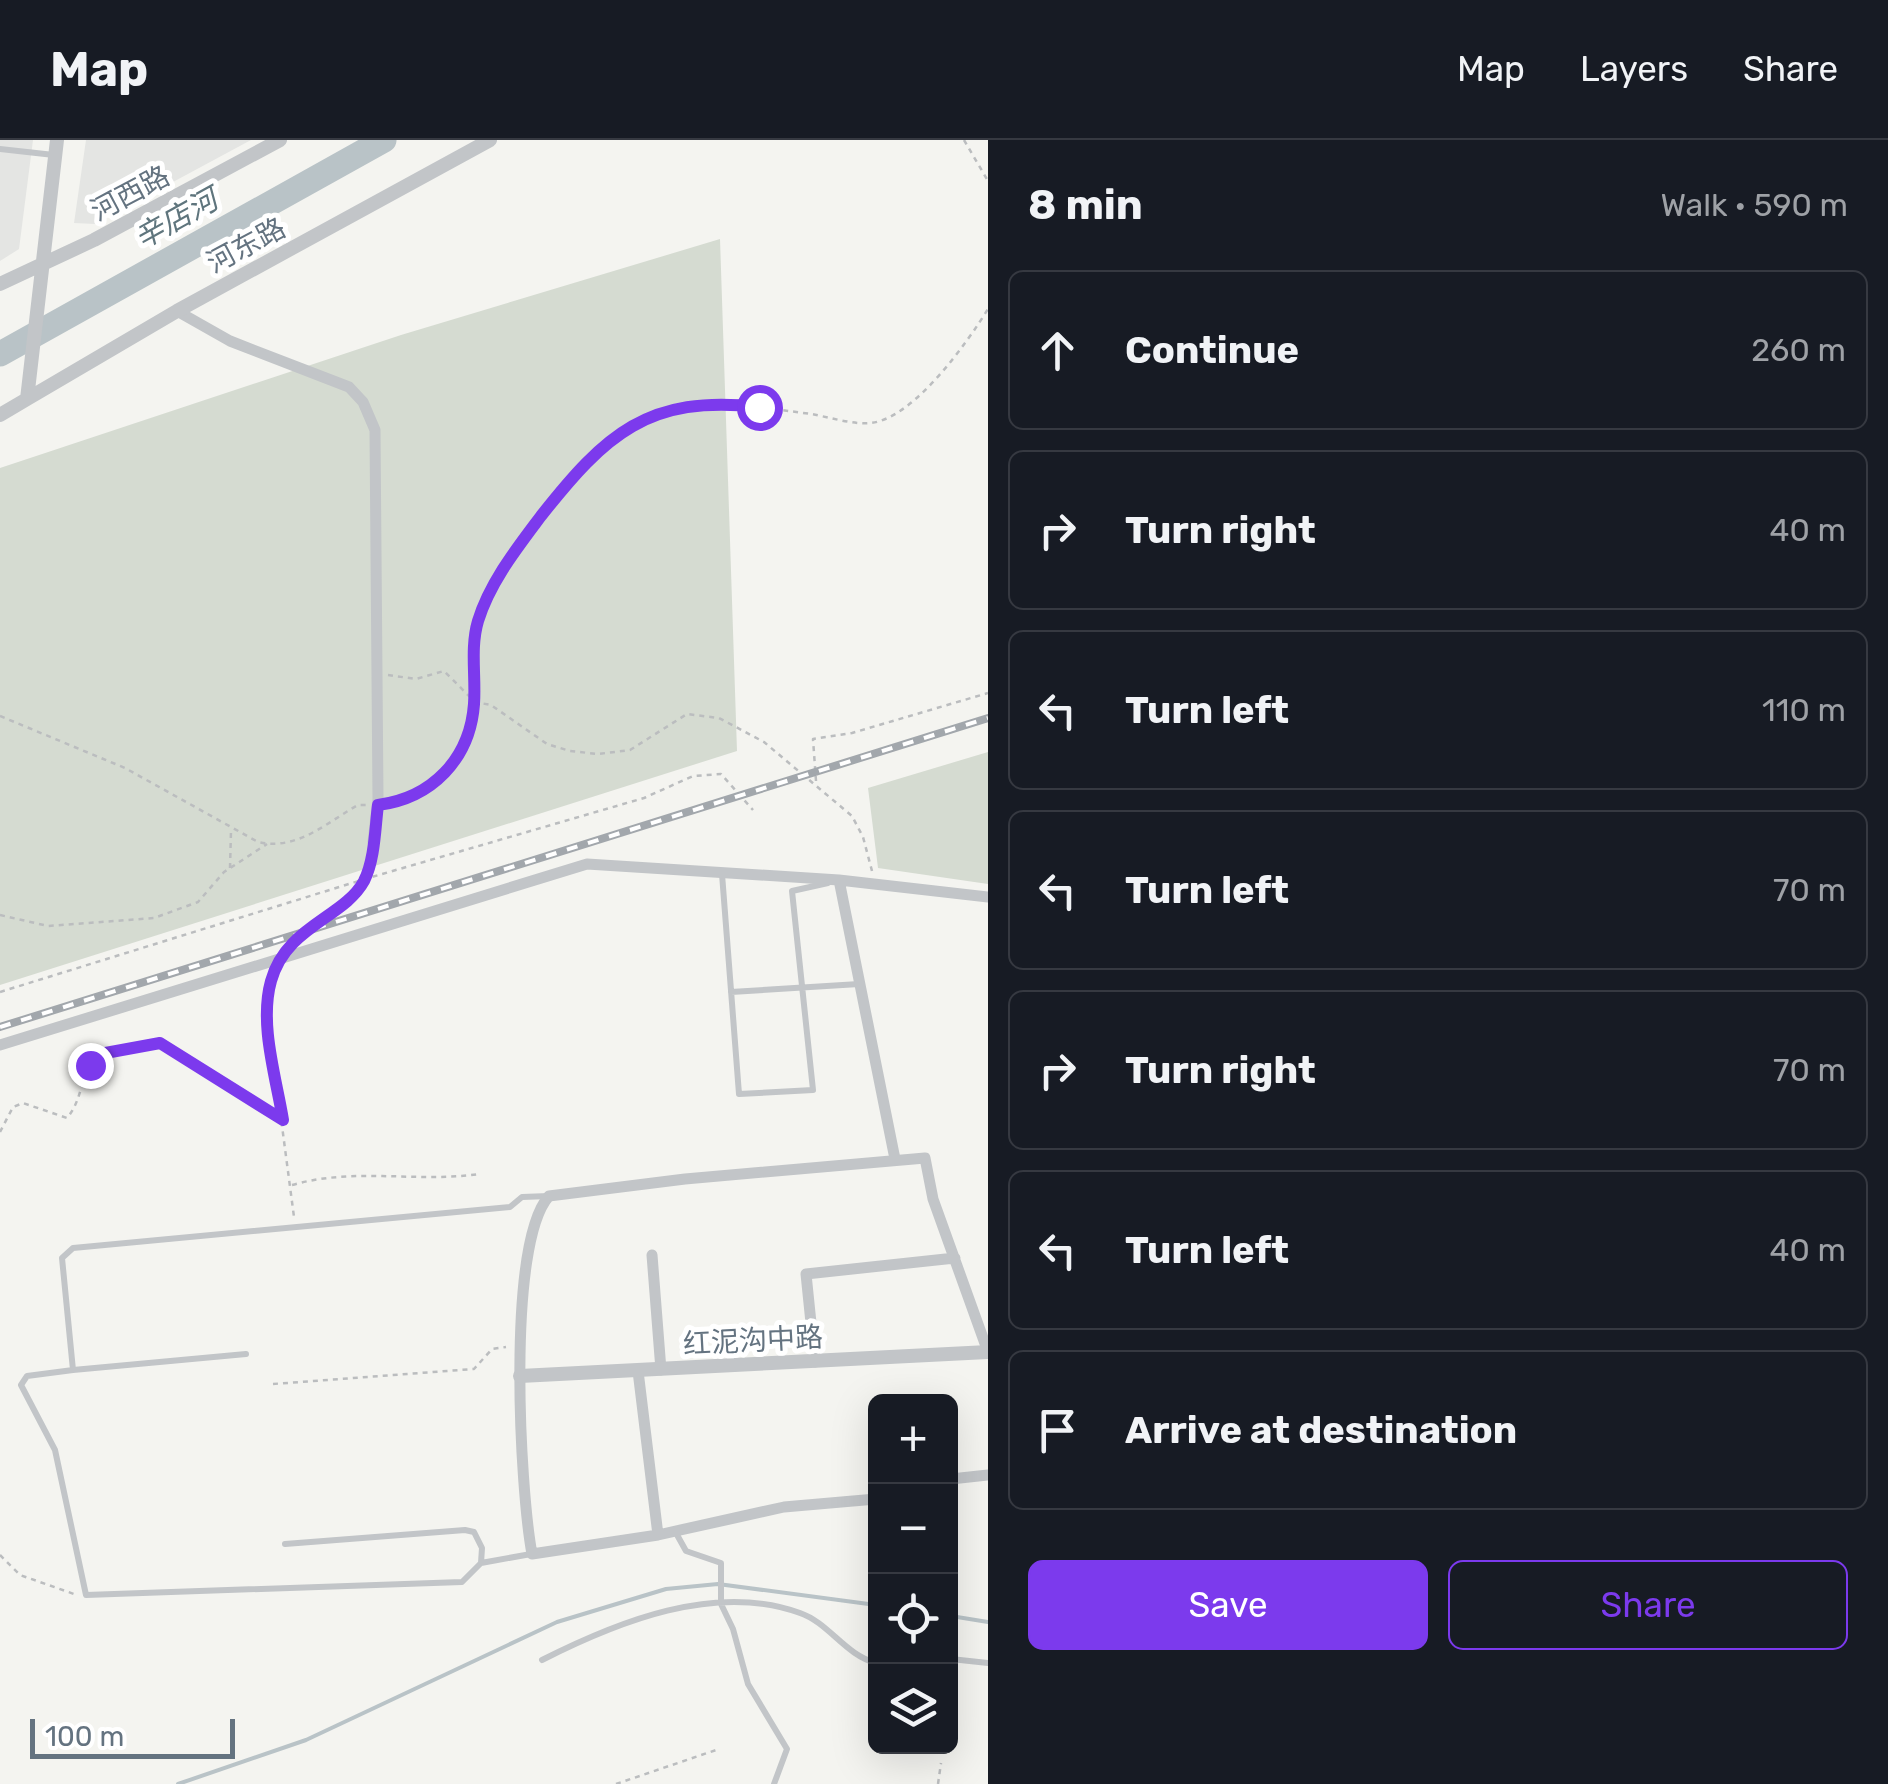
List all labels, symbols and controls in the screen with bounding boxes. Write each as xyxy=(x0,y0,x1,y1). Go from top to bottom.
text: Map xyxy=(50,41,148,98)
text: Map xyxy=(1457,48,1525,90)
text: Layers xyxy=(1580,48,1688,90)
text: Share xyxy=(1743,48,1838,90)
street label: 河西路 xyxy=(85,159,175,228)
water label: 辛店河 xyxy=(128,179,228,257)
text: 8 min xyxy=(1028,180,1143,230)
text: Walk · 590 m xyxy=(1661,186,1848,224)
street label: 河东路 xyxy=(201,211,291,280)
icon: ahead xyxy=(1030,323,1085,378)
text: Continue xyxy=(1125,327,1299,373)
text: 260 m xyxy=(1751,331,1846,369)
route start xyxy=(737,385,783,431)
icon: right xyxy=(1030,503,1085,558)
text: Turn right xyxy=(1125,507,1316,553)
text: 40 m xyxy=(1770,511,1846,549)
icon: left xyxy=(1030,683,1085,738)
text: Turn left xyxy=(1125,687,1289,733)
text: 110 m xyxy=(1762,691,1846,729)
icon: left xyxy=(1030,863,1085,918)
text: Turn left xyxy=(1125,867,1289,913)
text: 70 m xyxy=(1773,871,1846,909)
route end xyxy=(68,1043,114,1089)
icon: right xyxy=(1030,1043,1085,1098)
text: Turn right xyxy=(1125,1047,1316,1093)
text: 70 m xyxy=(1773,1051,1846,1089)
icon: left xyxy=(1030,1223,1085,1278)
text: Turn left xyxy=(1125,1227,1289,1273)
text: 40 m xyxy=(1770,1231,1846,1269)
street label: 红泥沟中路 xyxy=(682,1320,824,1361)
map controls xyxy=(868,1394,958,1754)
button: + xyxy=(868,1394,958,1484)
icon: arrive xyxy=(1030,1403,1085,1458)
text: Arrive at destination xyxy=(1125,1407,1517,1453)
button: − xyxy=(868,1484,958,1574)
button: Save xyxy=(1028,1560,1428,1650)
button: Share xyxy=(1448,1560,1848,1650)
button: locate xyxy=(868,1574,958,1664)
button: layers xyxy=(868,1664,958,1754)
scale bar xyxy=(30,1714,235,1758)
text: 100 m xyxy=(45,1720,124,1753)

